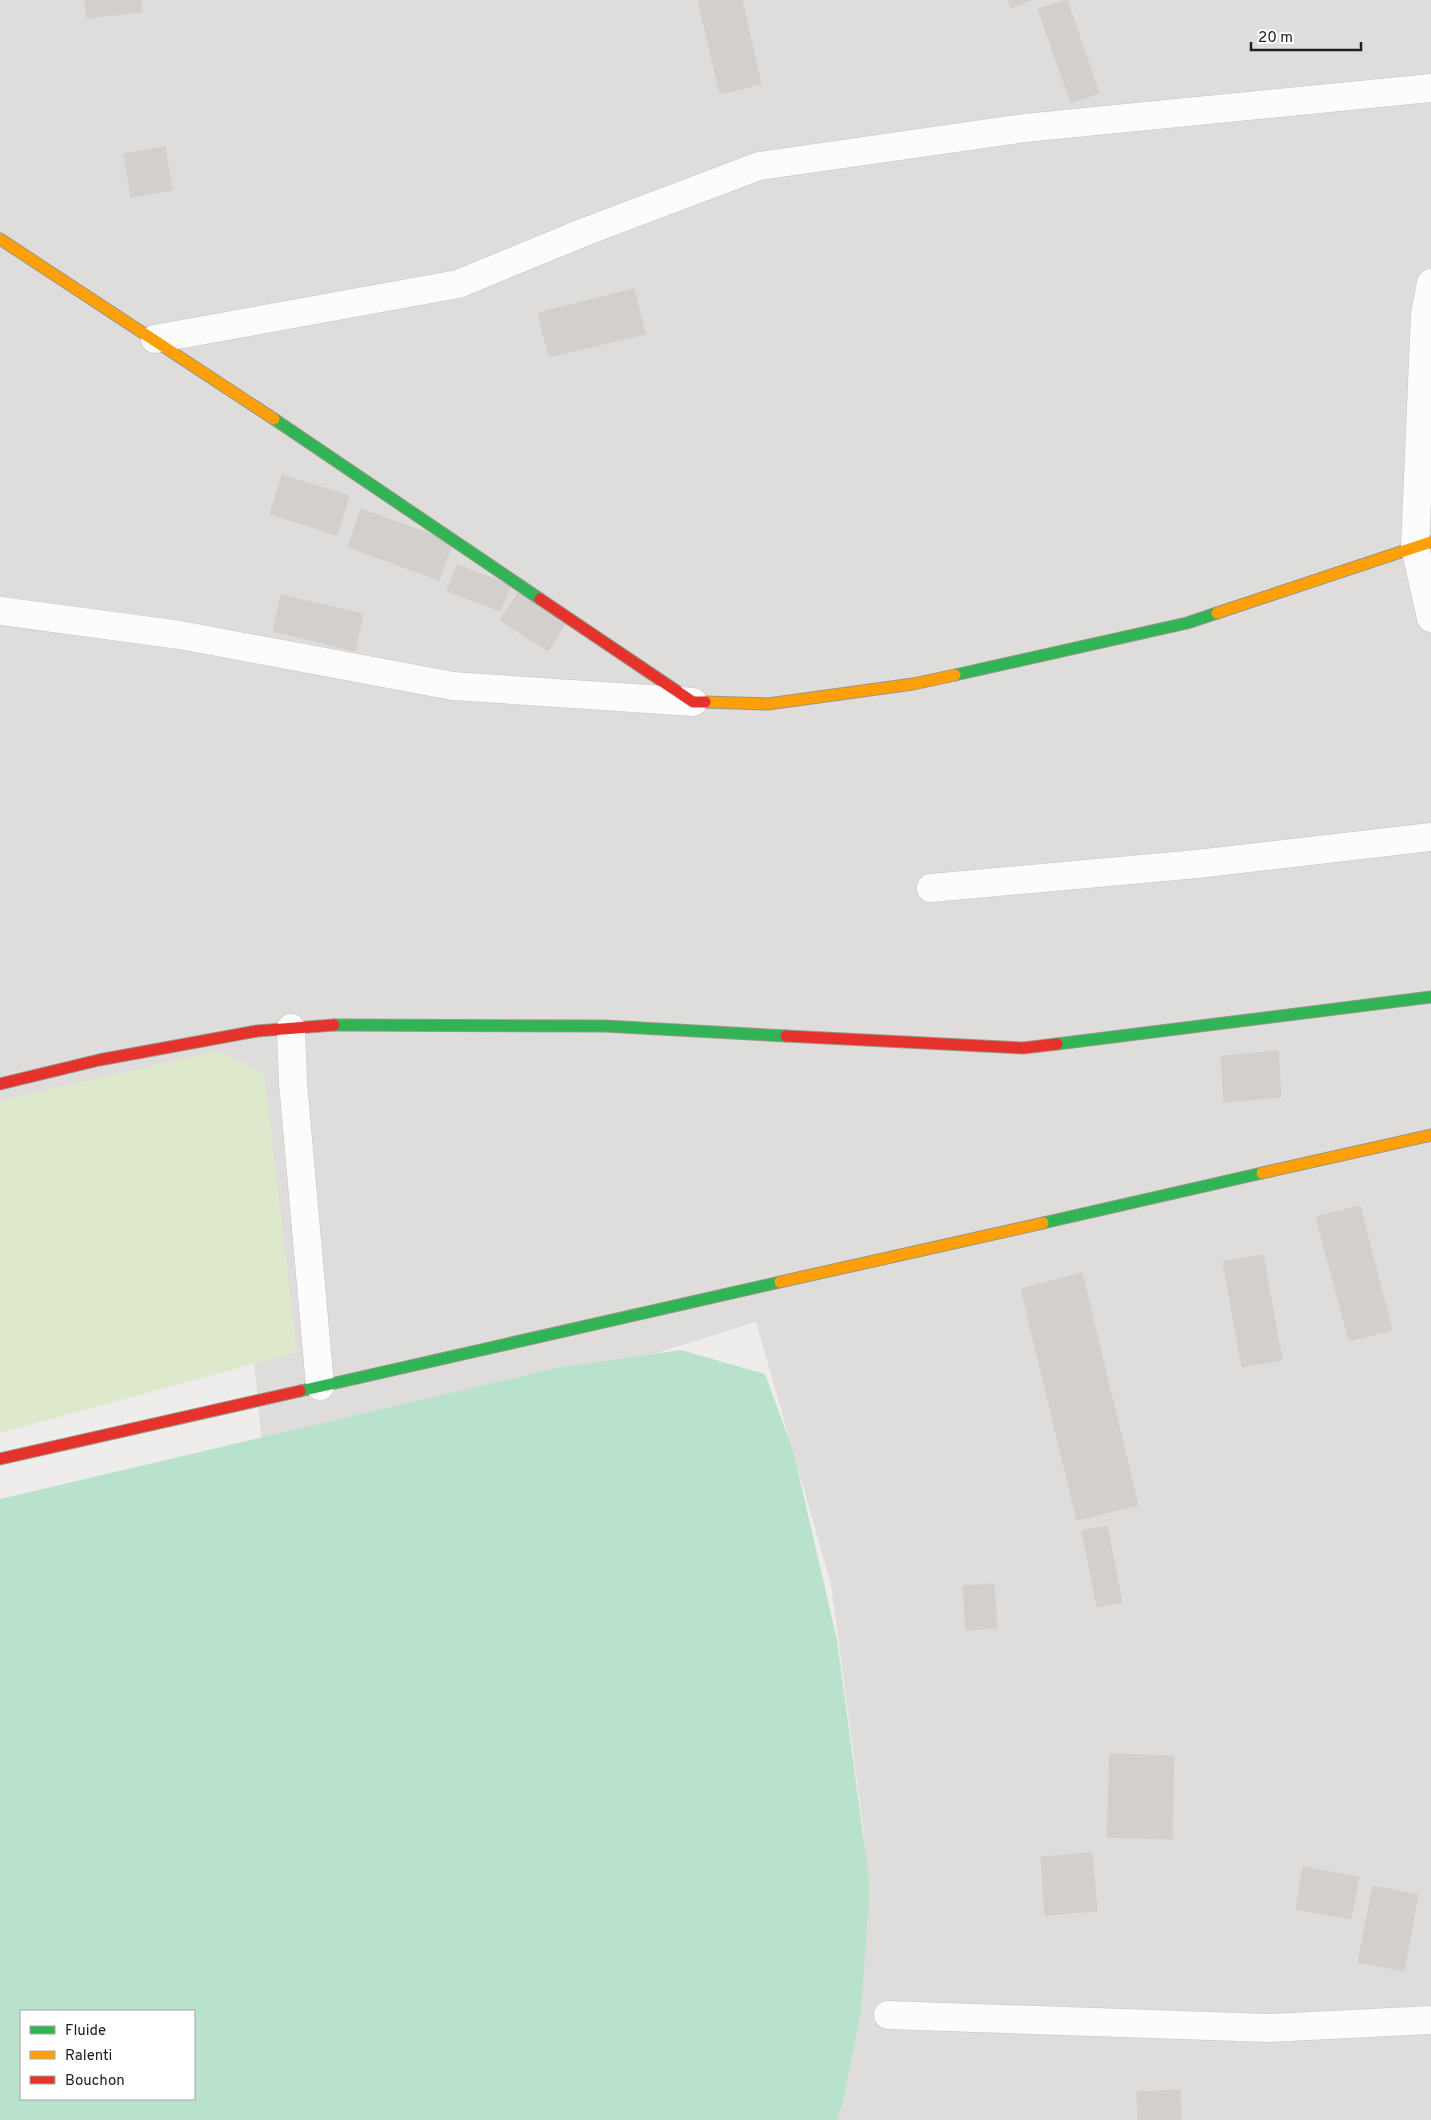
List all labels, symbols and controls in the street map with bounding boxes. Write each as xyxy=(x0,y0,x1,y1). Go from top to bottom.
scale bar xyxy=(1251,20,1361,52)
text: 20 m xyxy=(1258,29,1293,48)
legend xyxy=(20,2010,195,2100)
text: Fluide xyxy=(65,2022,106,2041)
text: Ralenti xyxy=(65,2047,112,2066)
text: Bouchon xyxy=(65,2072,125,2091)

